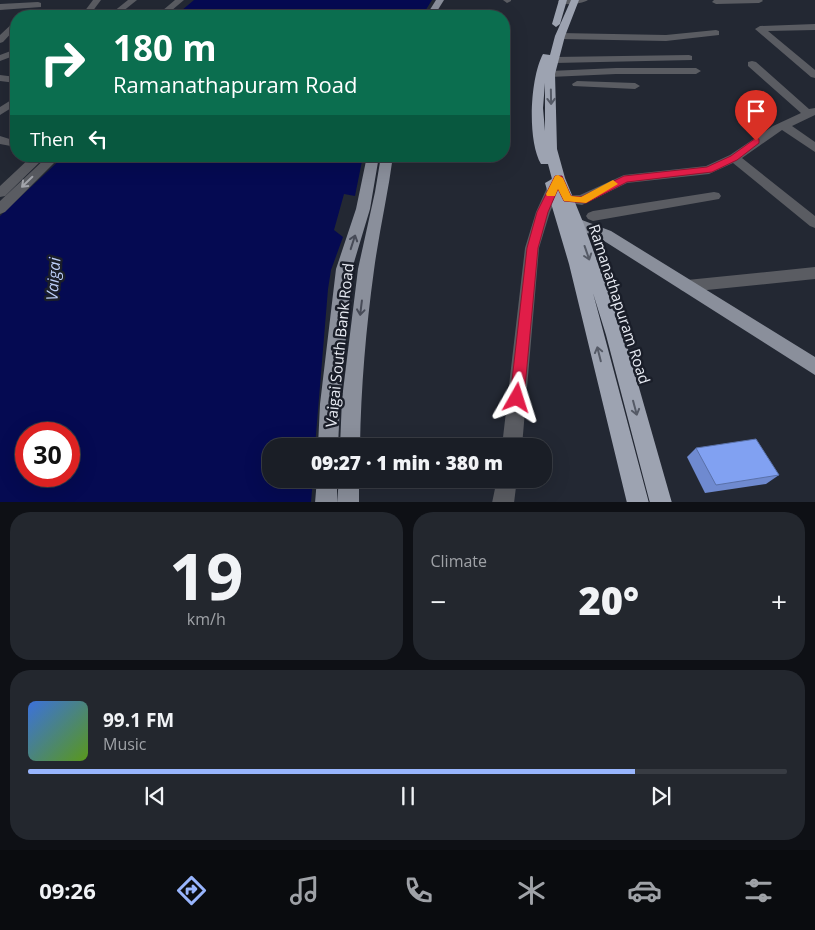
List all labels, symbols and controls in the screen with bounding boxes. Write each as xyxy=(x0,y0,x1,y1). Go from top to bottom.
text: 180 m xyxy=(113,24,217,71)
icon: right xyxy=(30,30,95,95)
text: Ramanathapuram Road xyxy=(113,69,357,99)
one-way arrow xyxy=(546,88,555,104)
pin xyxy=(735,90,777,141)
icon: arrive xyxy=(742,97,770,125)
icon: left xyxy=(84,125,112,153)
text: Then xyxy=(30,126,74,152)
one-way arrow xyxy=(22,176,34,188)
street label: Ramanathapuram Road xyxy=(585,222,655,386)
one-way arrow xyxy=(348,234,358,250)
one-way arrow xyxy=(583,245,592,260)
water label: Vaigai xyxy=(41,256,66,301)
street label: Vaigai South Bank Road xyxy=(320,262,358,428)
one-way arrow xyxy=(356,299,366,315)
one-way arrow xyxy=(594,346,603,362)
position arrow xyxy=(490,371,542,423)
one-way arrow xyxy=(630,400,640,416)
speed limit sign: 30 xyxy=(15,422,80,487)
text: 09:27 · 1 min · 380 m xyxy=(311,450,503,476)
text: 19 xyxy=(169,531,243,619)
text: Climate xyxy=(431,550,487,572)
text: 20° xyxy=(578,574,639,626)
text: − xyxy=(431,582,447,620)
text: + xyxy=(771,582,787,620)
text: km/h xyxy=(187,608,226,630)
text: 99.1 FM xyxy=(103,707,174,733)
text: Music xyxy=(103,733,147,755)
icon: previous xyxy=(141,782,169,810)
icon: pause xyxy=(394,782,422,810)
icon: next xyxy=(647,782,675,810)
icon: directions xyxy=(174,873,209,908)
icon: music xyxy=(287,873,322,908)
icon: phone xyxy=(401,873,436,908)
icon: climate xyxy=(514,873,549,908)
icon: car xyxy=(627,873,662,908)
icon: filters xyxy=(741,873,776,908)
text: 09:26 xyxy=(39,875,96,905)

